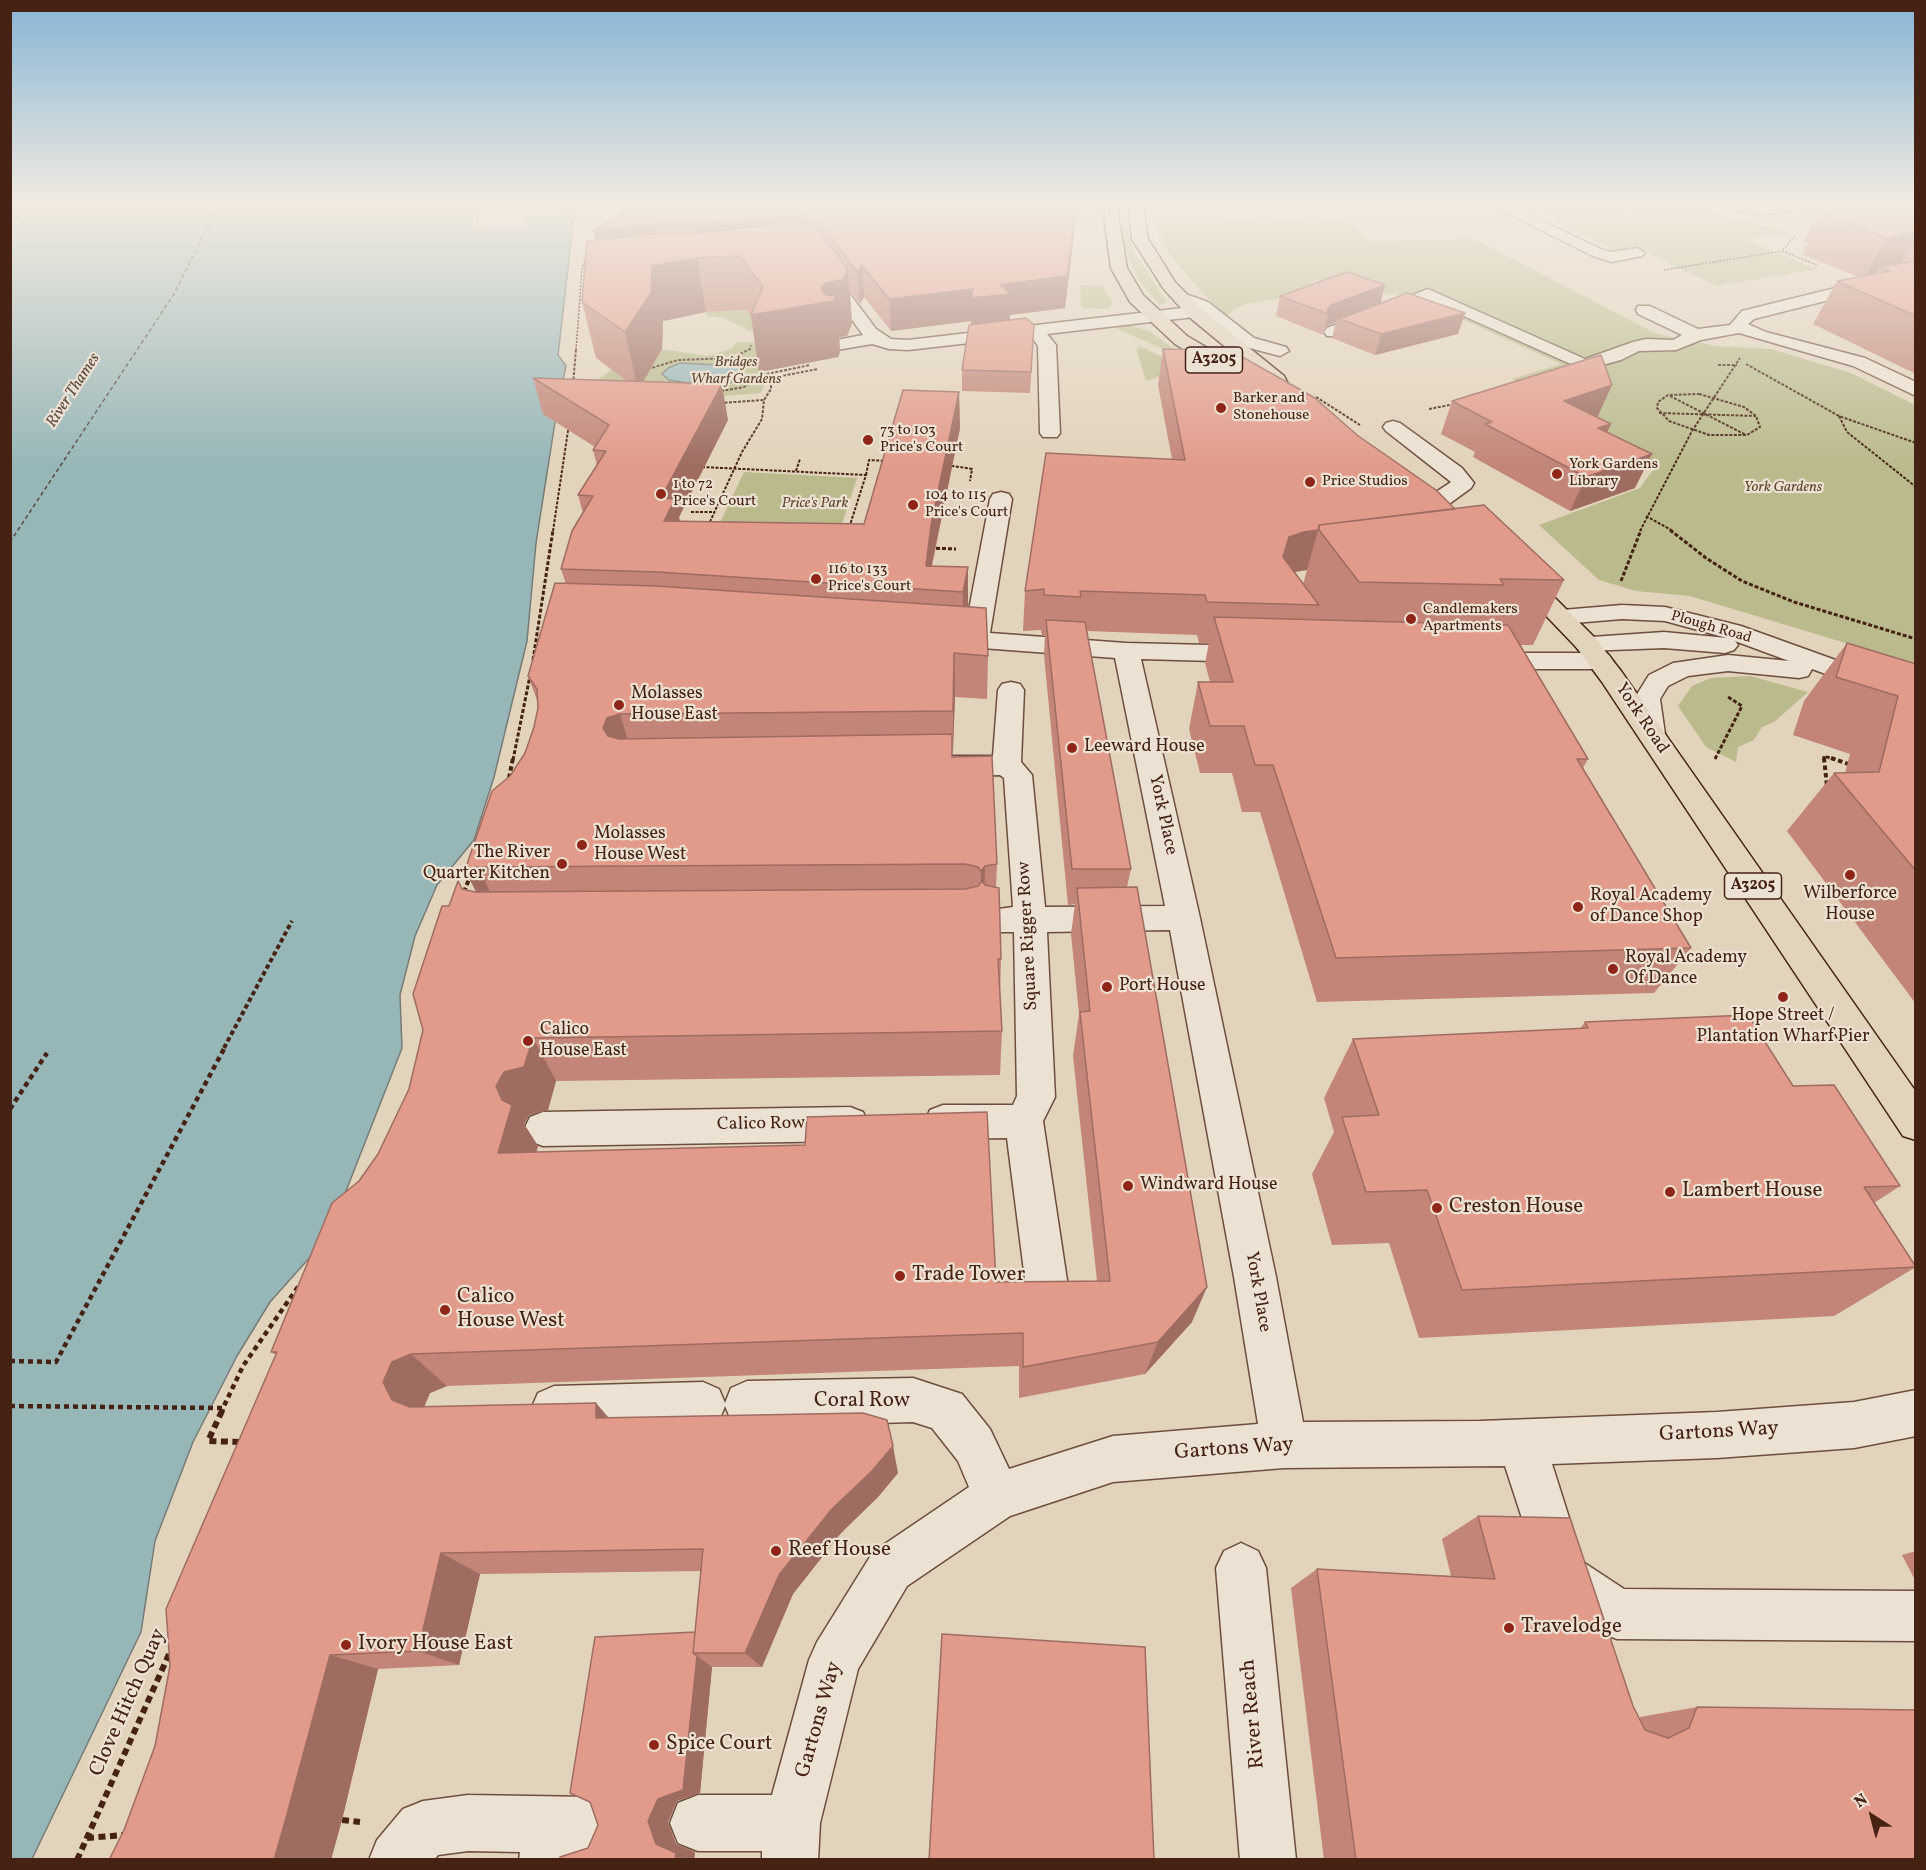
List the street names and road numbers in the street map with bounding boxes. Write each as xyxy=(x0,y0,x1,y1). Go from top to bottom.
road number: A3205 xyxy=(1186,347,1242,373)
street label: Plough Road xyxy=(1669,608,1753,648)
street label: York Road xyxy=(1609,679,1673,759)
street label: York Place xyxy=(1143,773,1181,857)
street label: Square Rigger Row xyxy=(1014,861,1044,1011)
road number: A3205 xyxy=(1724,873,1782,899)
street label: Calico Row xyxy=(717,1113,805,1137)
street label: York Place xyxy=(1239,1250,1275,1334)
street label: Coral Row xyxy=(814,1389,910,1415)
street label: Gartons Way xyxy=(1659,1417,1779,1449)
street label: Gartons Way xyxy=(1174,1433,1294,1467)
street label: Clove Hitch Quay xyxy=(85,1625,173,1781)
street label: River Reach xyxy=(1237,1658,1271,1770)
street label: Gartons Way xyxy=(791,1659,849,1781)

